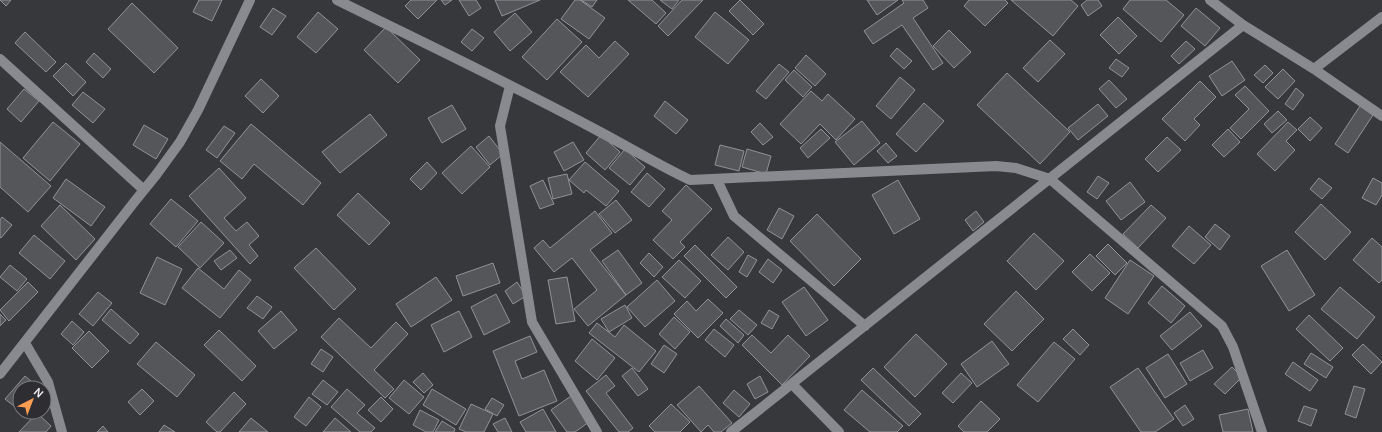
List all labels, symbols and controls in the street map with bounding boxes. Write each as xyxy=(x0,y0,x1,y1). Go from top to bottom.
north arrow xyxy=(12,380,52,420)
text: N xyxy=(31,384,47,400)

